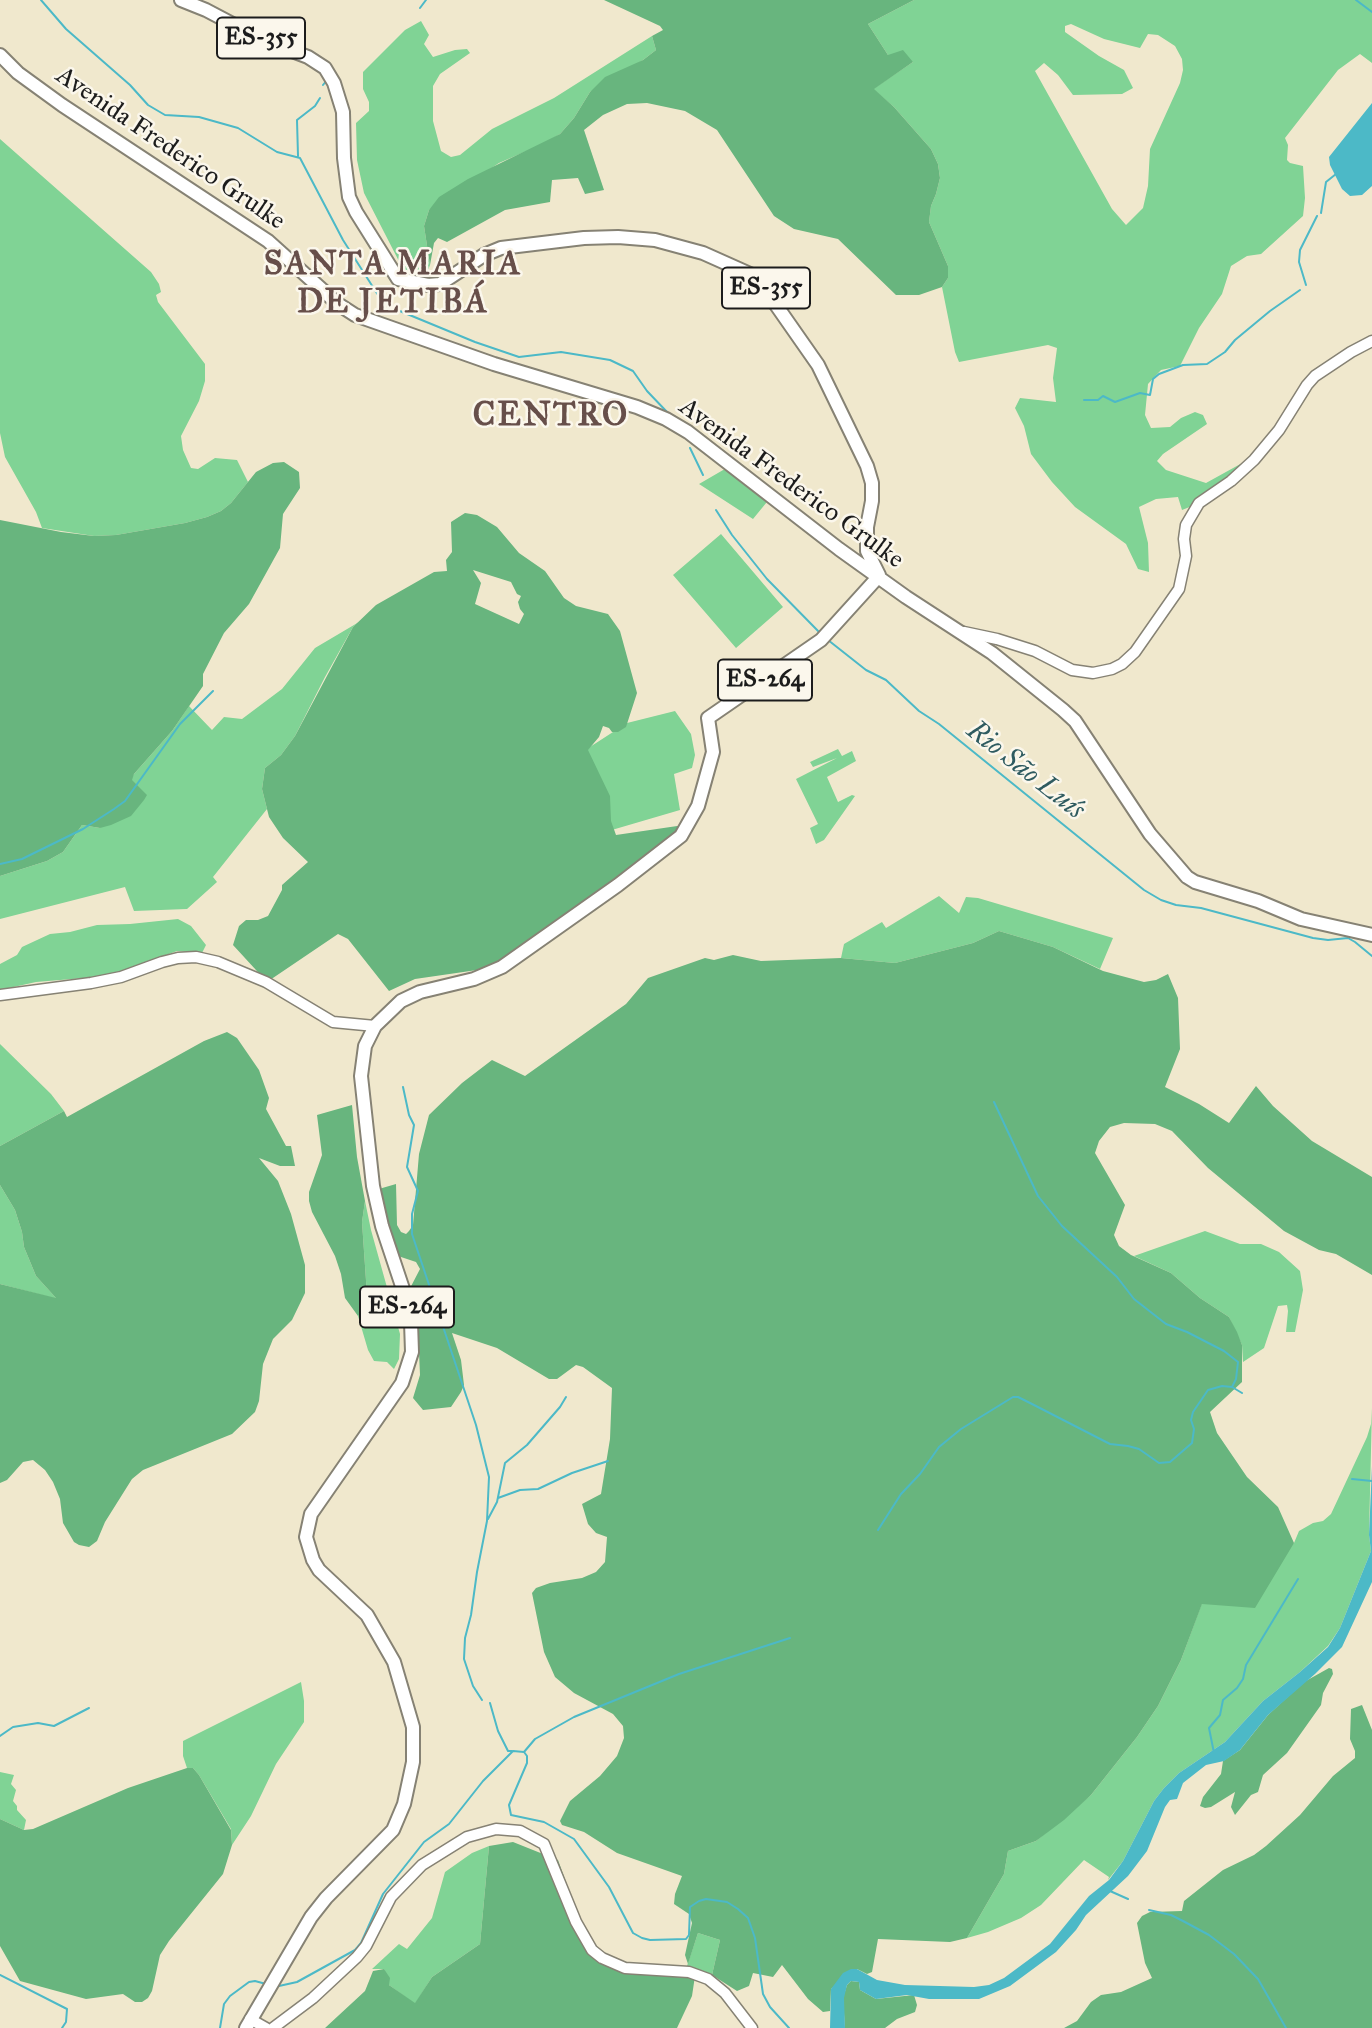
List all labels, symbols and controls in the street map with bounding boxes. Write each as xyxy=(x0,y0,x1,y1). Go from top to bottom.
road number: ES-355 xyxy=(217,18,305,58)
street label: Avenida Frederico Grulke xyxy=(49,61,291,237)
district label: SANTA MARIA DE JETIBÁ xyxy=(265,246,521,324)
road number: ES-355 xyxy=(722,268,810,309)
street label: Avenida Frederico Grulke xyxy=(673,392,909,576)
district label: CENTRO xyxy=(474,397,628,437)
road number: ES-264 xyxy=(718,660,812,700)
water label: Rio São Luís xyxy=(959,715,1091,827)
road number: ES-264 xyxy=(360,1287,454,1328)

